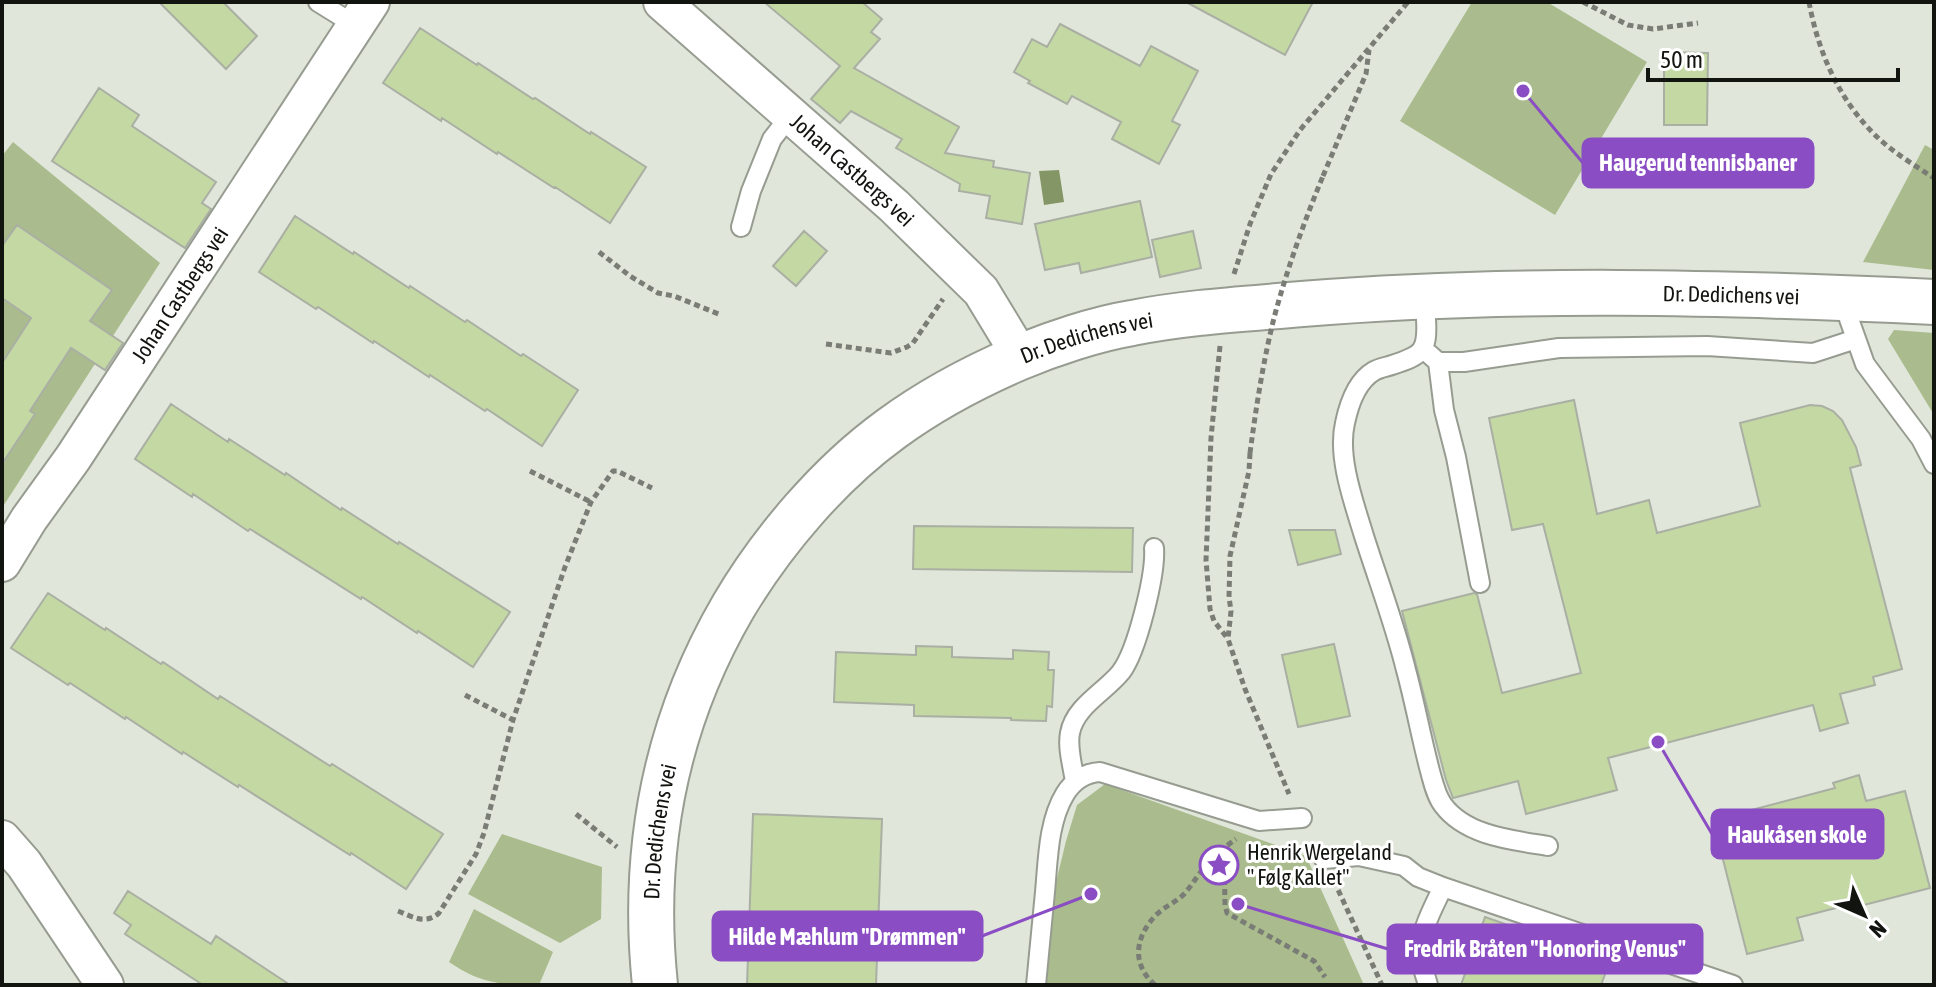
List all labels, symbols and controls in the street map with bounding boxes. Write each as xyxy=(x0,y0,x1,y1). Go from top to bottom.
scale bar xyxy=(1648,32,1898,82)
text: 50 m xyxy=(1660,46,1703,73)
street label: Johan Castbergs vei xyxy=(785,108,920,232)
callout: Haugerud tennisbaner xyxy=(1583,139,1813,187)
text: Haugerud tennisbaner xyxy=(1599,149,1798,176)
street label: Johan Castbergs vei xyxy=(126,222,234,367)
street label: Dr. Dedichens vei xyxy=(1663,280,1800,309)
street label: Dr. Dedichens vei xyxy=(1016,306,1155,369)
street label: Dr. Dedichens vei xyxy=(638,761,682,900)
callout: Haukåsen skole xyxy=(1712,810,1883,858)
text: Haukåsen skole xyxy=(1727,821,1867,848)
place label: Henrik Wergeland " Følg Kallet" xyxy=(1247,839,1392,890)
place icon: Henrik Wergeland " Følg Kallet" xyxy=(1198,844,1240,886)
north arrow xyxy=(1824,875,1904,955)
callout: Hilde Mæhlum "Drømmen" xyxy=(713,912,982,960)
text: N xyxy=(1864,915,1892,943)
text: Hilde Mæhlum "Drømmen" xyxy=(728,923,966,950)
callout: Fredrik Bråten "Honoring Venus" xyxy=(1388,925,1702,973)
text: Fredrik Bråten "Honoring Venus" xyxy=(1404,935,1686,962)

